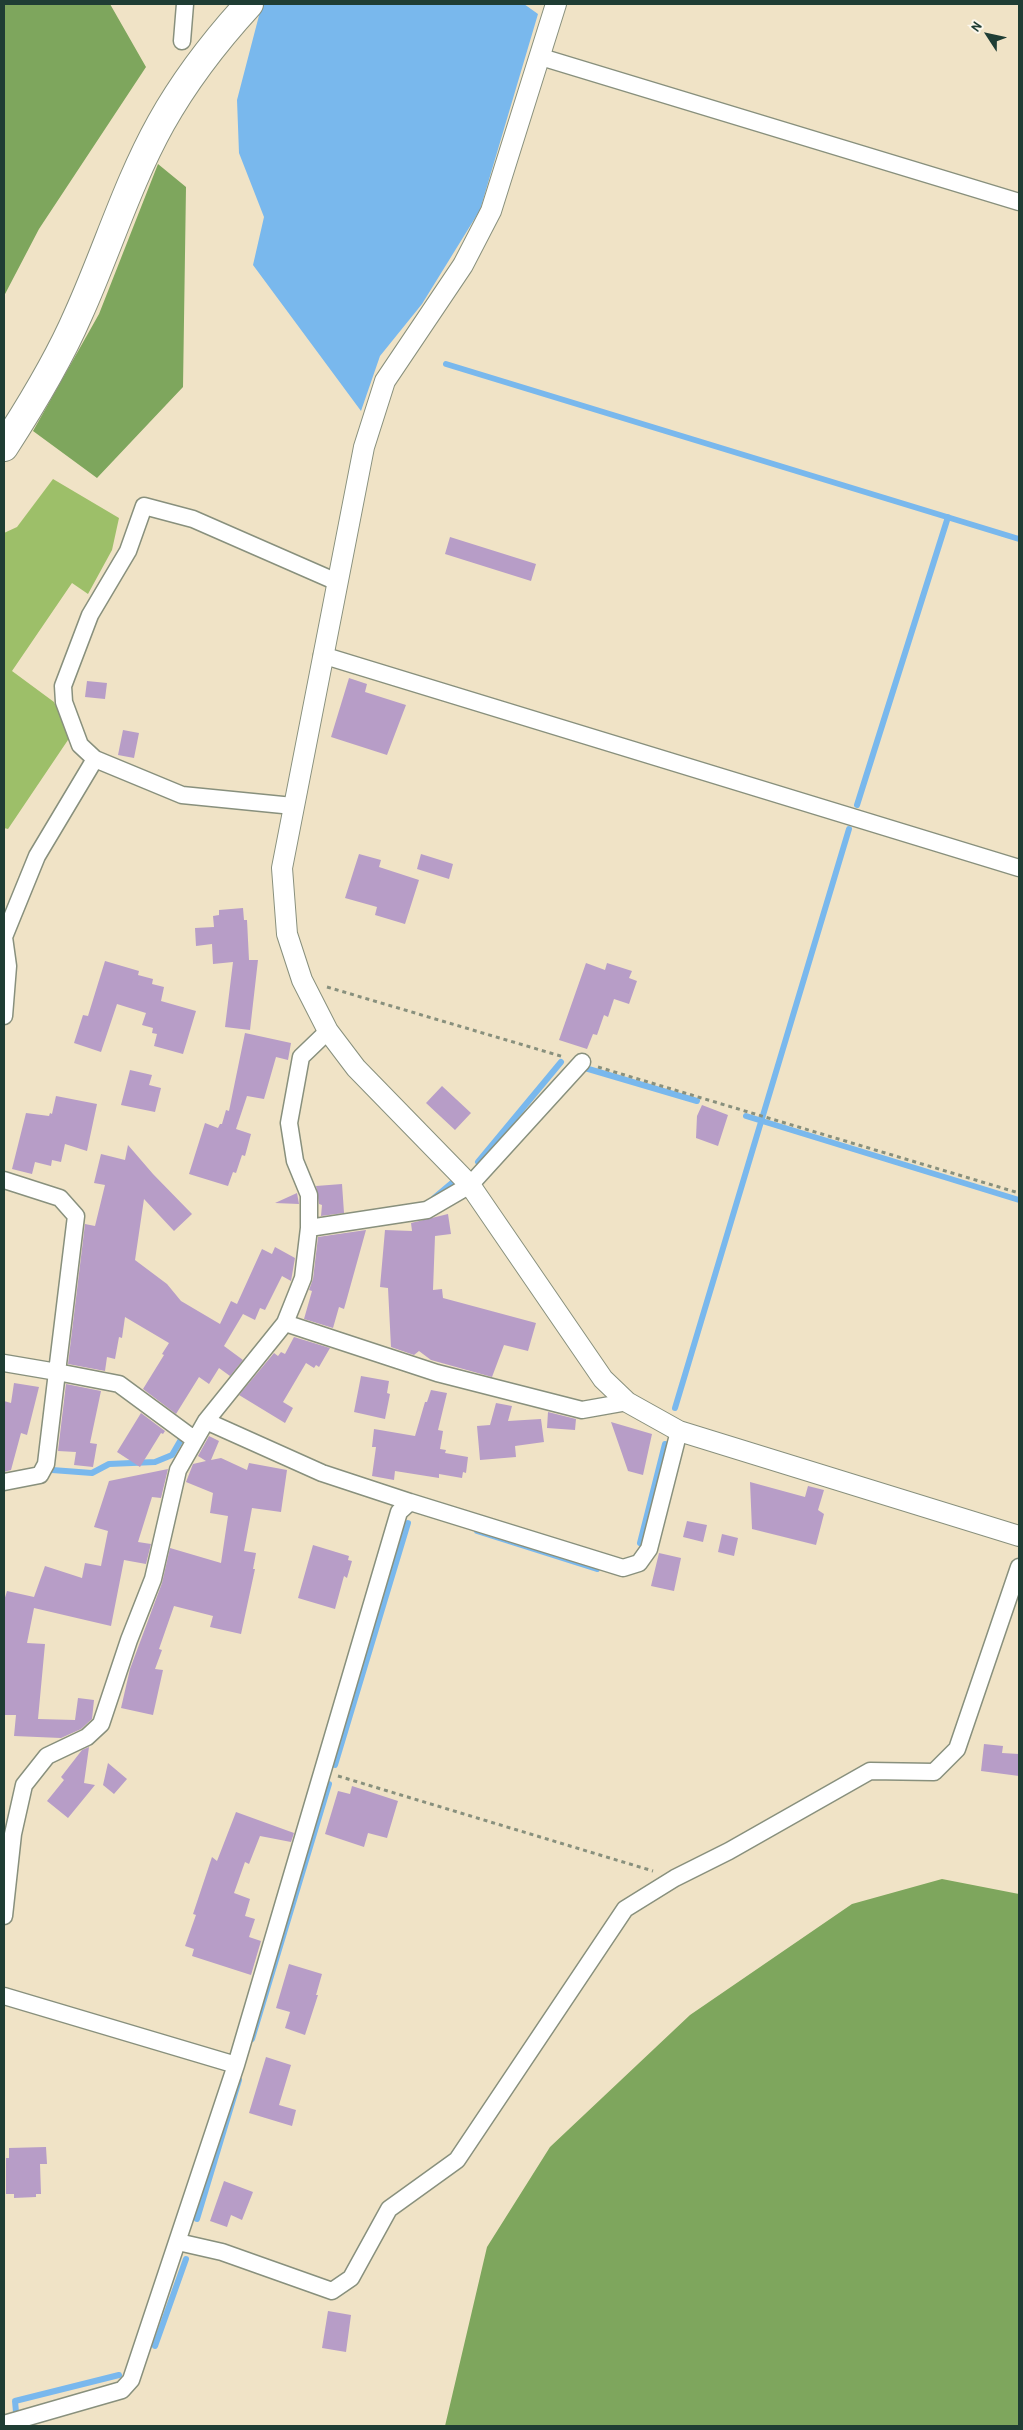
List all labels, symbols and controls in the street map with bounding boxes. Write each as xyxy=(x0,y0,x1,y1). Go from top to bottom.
north arrow xyxy=(963,10,1013,60)
text: N xyxy=(965,18,985,35)

